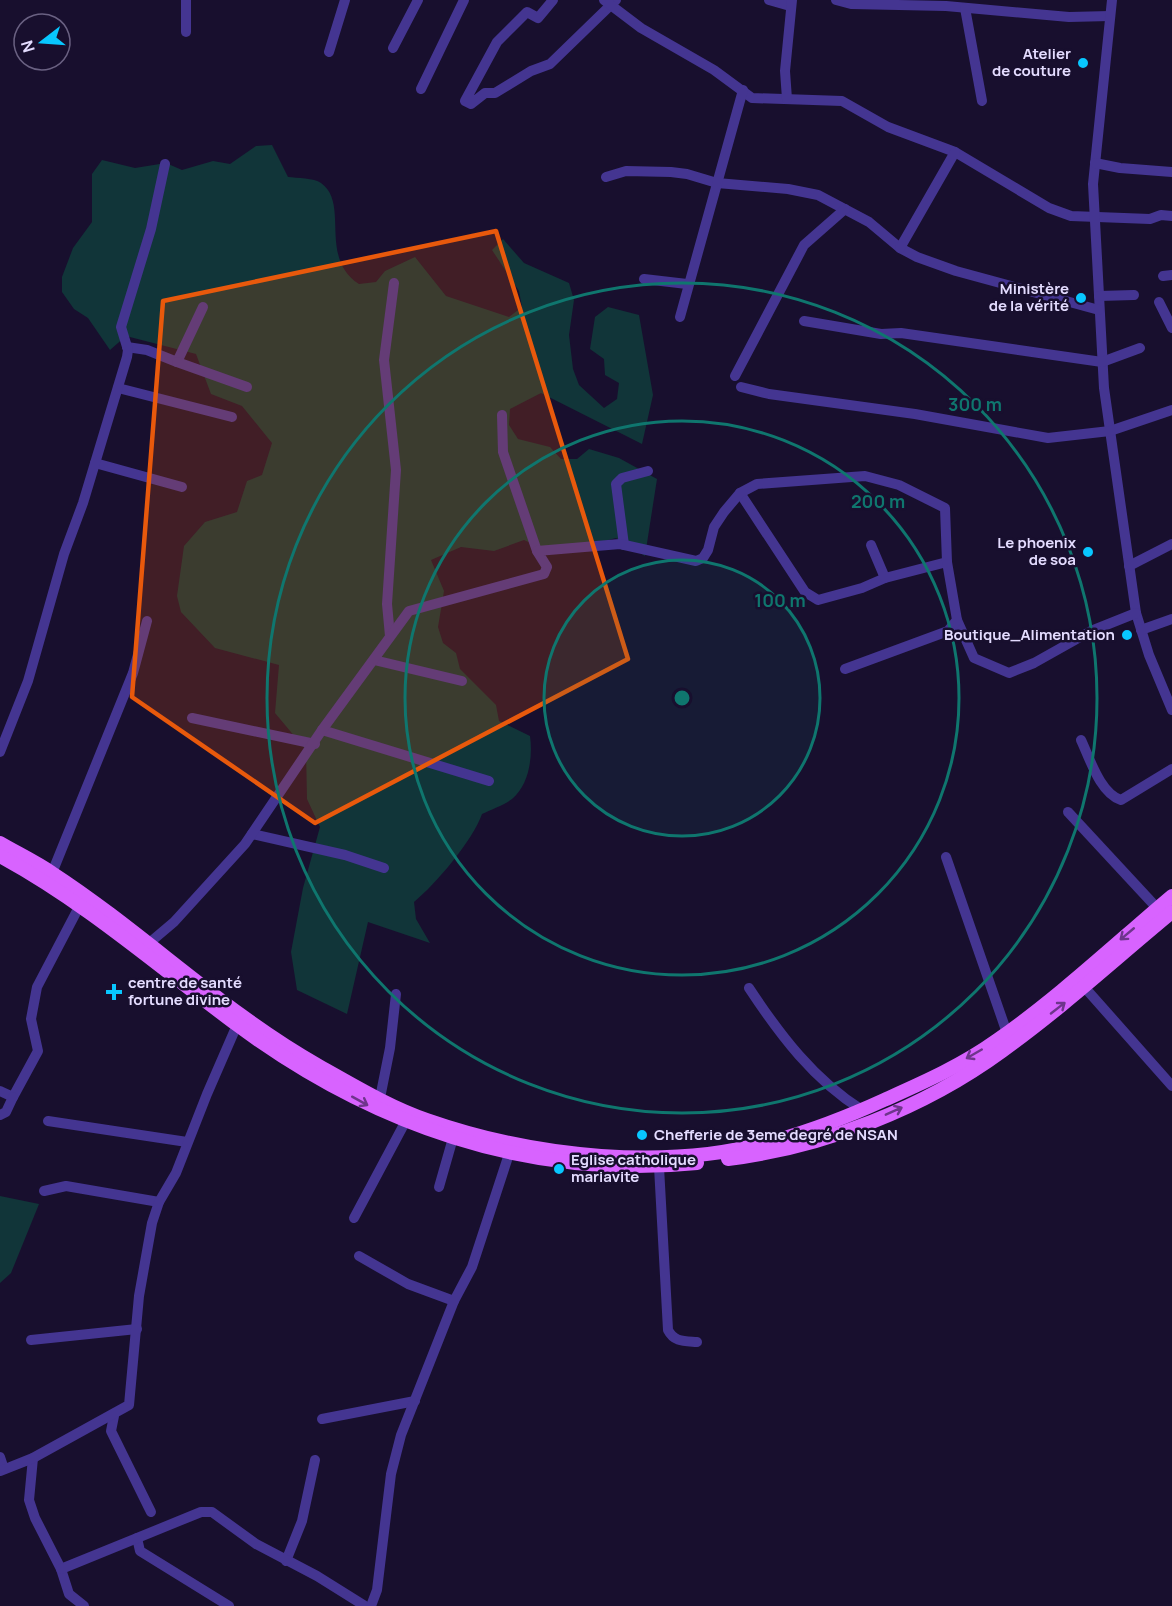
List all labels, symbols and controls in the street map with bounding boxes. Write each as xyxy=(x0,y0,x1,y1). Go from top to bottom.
north arrow xyxy=(12,12,72,72)
text: N xyxy=(15,38,40,55)
place label: Atelier de couture xyxy=(992,43,1071,81)
marker: Atelier de couture xyxy=(1076,56,1090,70)
place label: Ministère de la vérité xyxy=(989,278,1069,316)
marker: Ministère de la vérité xyxy=(1074,291,1088,305)
text: 300 m xyxy=(948,392,1002,416)
text: 200 m xyxy=(851,489,905,513)
place label: Le phoenix de soa xyxy=(997,532,1077,570)
marker: Le phoenix de soa xyxy=(1081,545,1095,559)
text: 100 m xyxy=(754,588,806,612)
place label: Boutique_Alimentation xyxy=(944,624,1115,645)
marker: Boutique_Alimentation xyxy=(1120,628,1134,642)
centre of rings xyxy=(672,688,692,708)
one-way arrow xyxy=(1119,927,1135,940)
place label: centre de santé fortune divine xyxy=(128,972,242,1010)
marker: centre de santé fortune divine xyxy=(105,983,123,1001)
one-way arrow xyxy=(1050,1002,1066,1014)
one-way arrow xyxy=(966,1049,983,1061)
one-way arrow xyxy=(351,1095,368,1107)
one-way arrow xyxy=(884,1104,902,1116)
place label: Chefferie de 3eme degré de NSAN xyxy=(654,1124,898,1145)
marker: Chefferie de 3eme degré de NSAN xyxy=(635,1128,649,1142)
place label: Eglise catholique mariavite xyxy=(571,1149,696,1187)
marker: Eglise catholique mariavite xyxy=(552,1162,566,1176)

